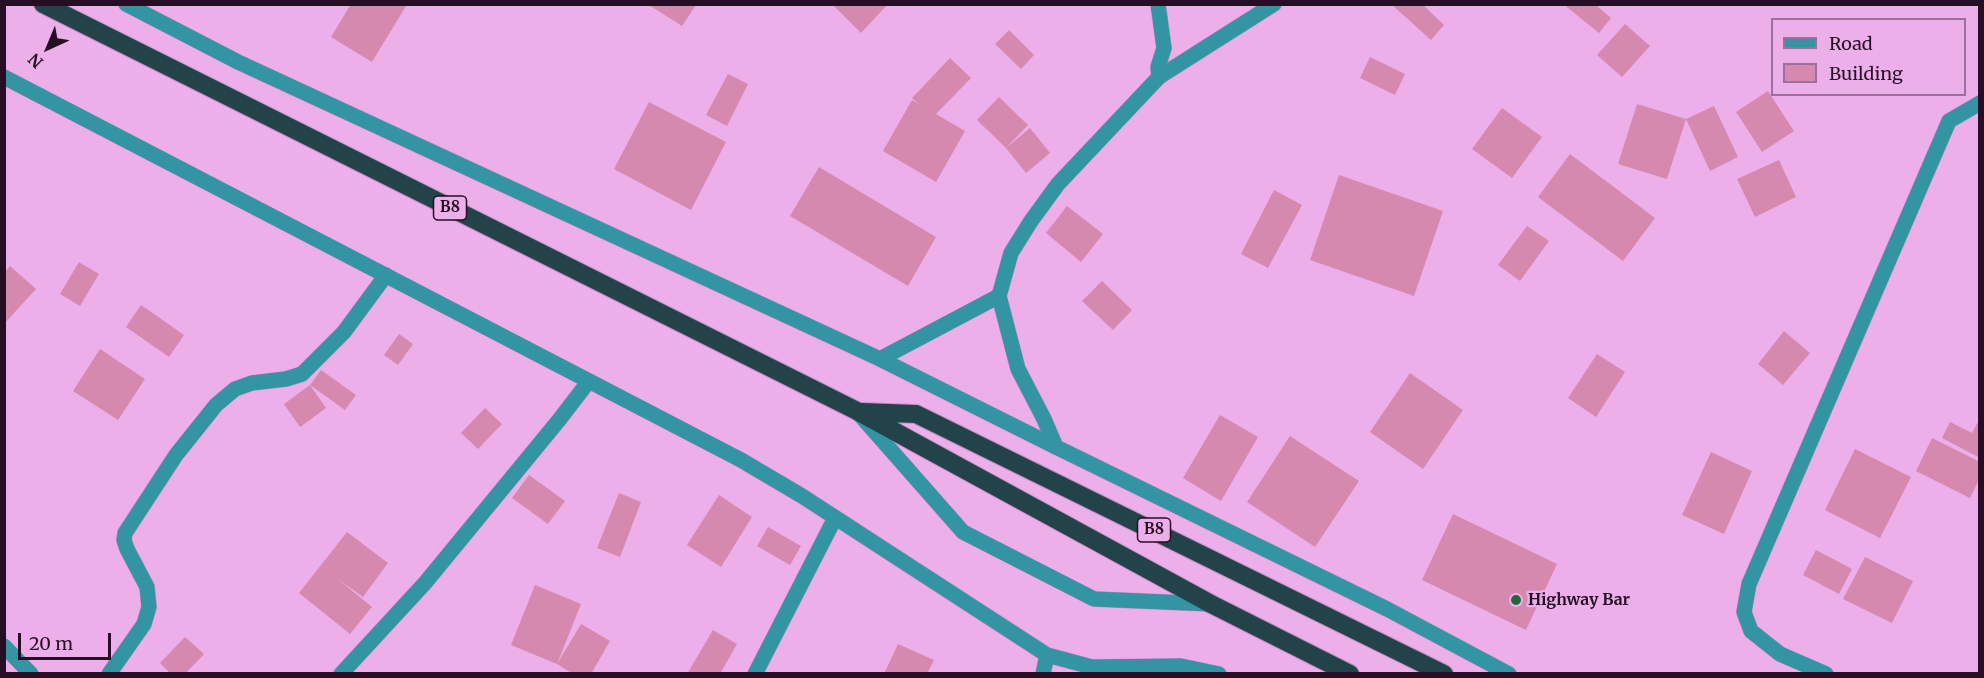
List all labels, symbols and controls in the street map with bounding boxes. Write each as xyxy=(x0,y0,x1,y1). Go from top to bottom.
north arrow xyxy=(18,18,78,78)
legend xyxy=(1771,18,1966,96)
text: Road xyxy=(1829,32,1873,55)
text: N xyxy=(24,49,47,73)
text: Building xyxy=(1829,62,1903,85)
road number: B8 xyxy=(434,196,466,220)
road number: B8 xyxy=(1138,518,1170,542)
place label: Highway Bar xyxy=(1528,590,1630,610)
marker: Highway Bar xyxy=(1509,593,1523,607)
scale bar xyxy=(21,621,114,659)
text: 20 m xyxy=(29,632,73,655)

